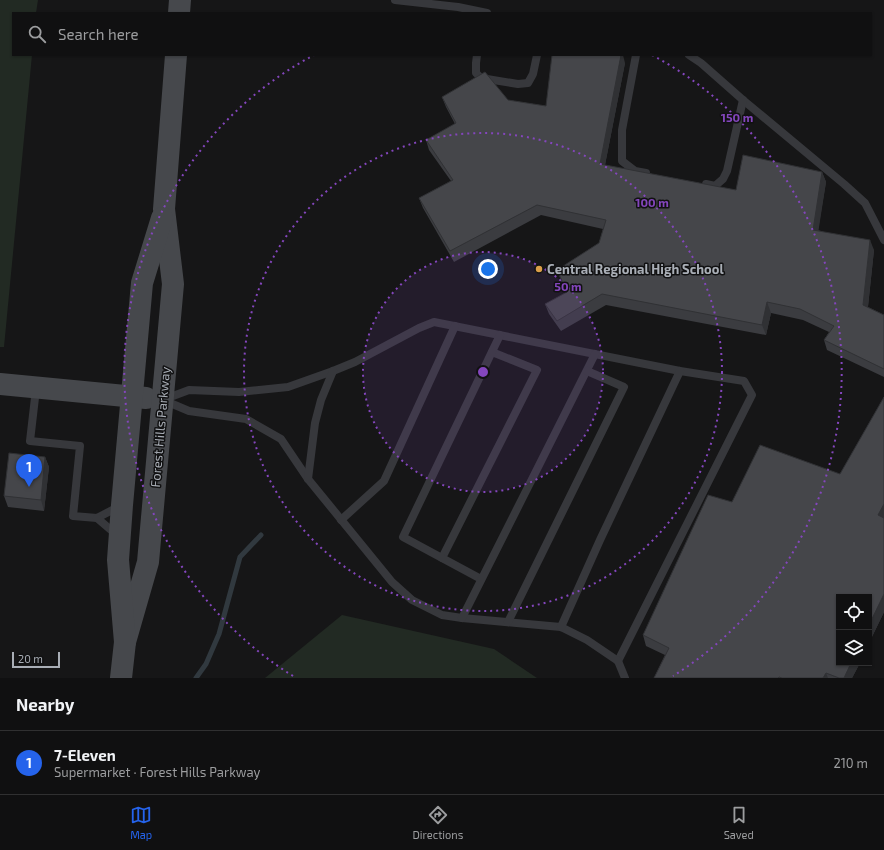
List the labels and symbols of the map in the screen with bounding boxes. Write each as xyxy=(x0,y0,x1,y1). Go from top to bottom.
text: 150 m xyxy=(721,110,753,124)
text: 100 m xyxy=(635,195,669,209)
your location xyxy=(478,259,498,279)
place label: Central Regional High School xyxy=(547,261,724,277)
marker: Central Regional High School xyxy=(534,264,544,274)
text: 50 m xyxy=(554,279,582,293)
centre of rings xyxy=(476,365,490,379)
street label: Forest Hills Parkway xyxy=(147,366,173,488)
pin: 1 xyxy=(16,454,42,487)
scale bar xyxy=(12,650,60,669)

